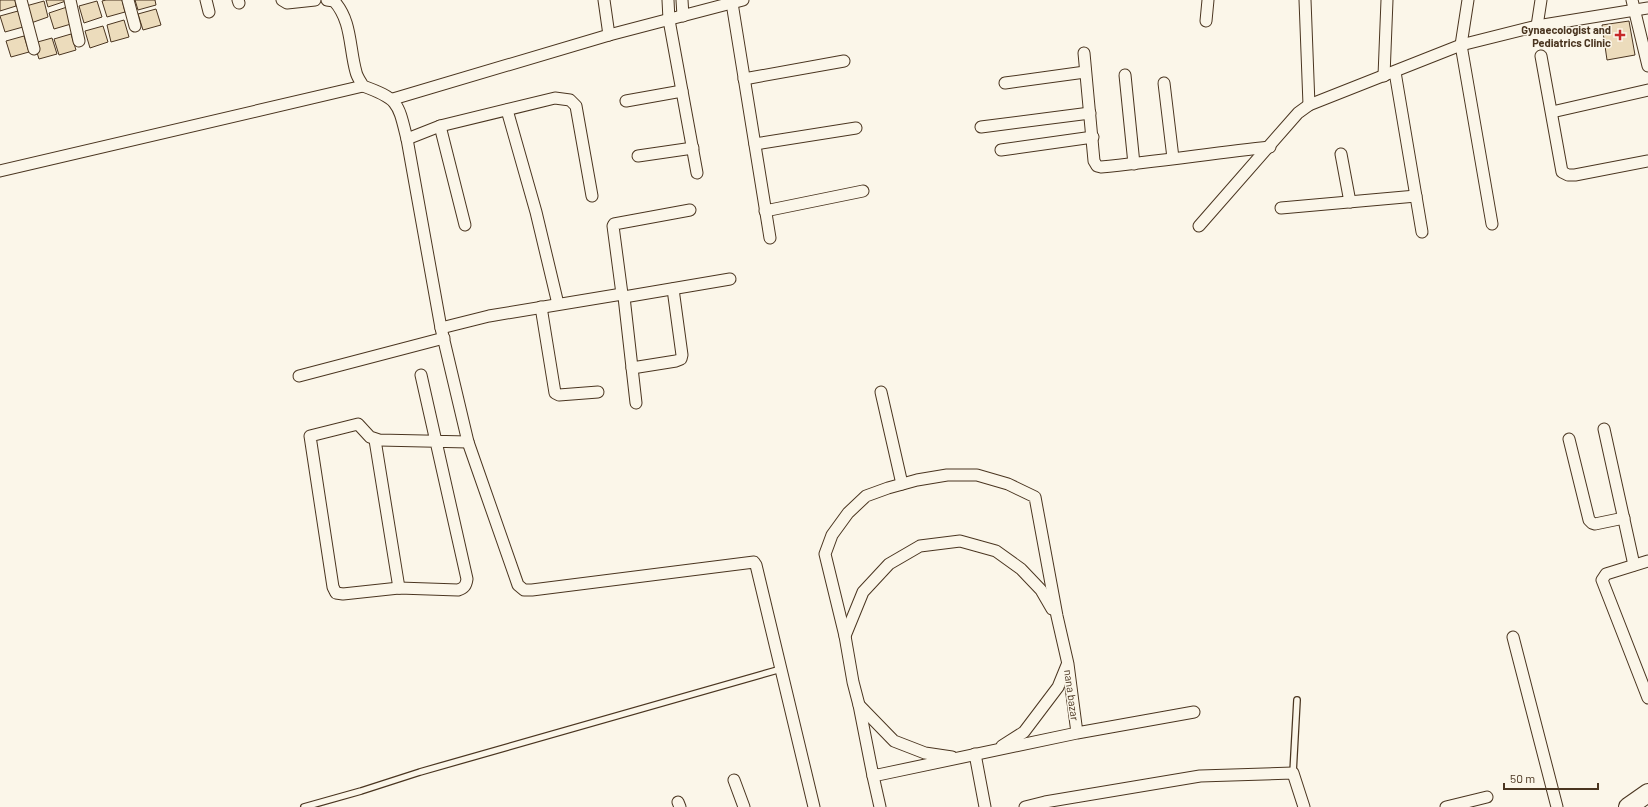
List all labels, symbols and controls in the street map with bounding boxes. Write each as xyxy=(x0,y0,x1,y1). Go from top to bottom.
place label: Gynaecologist and Pediatrics Clinic xyxy=(1521,23,1611,49)
marker: Gynaecologist and Pediatrics Clinic xyxy=(1614,29,1626,41)
street label: nana bazar xyxy=(1062,669,1082,721)
scale bar xyxy=(1504,765,1598,791)
text: 50 m xyxy=(1510,771,1535,785)

